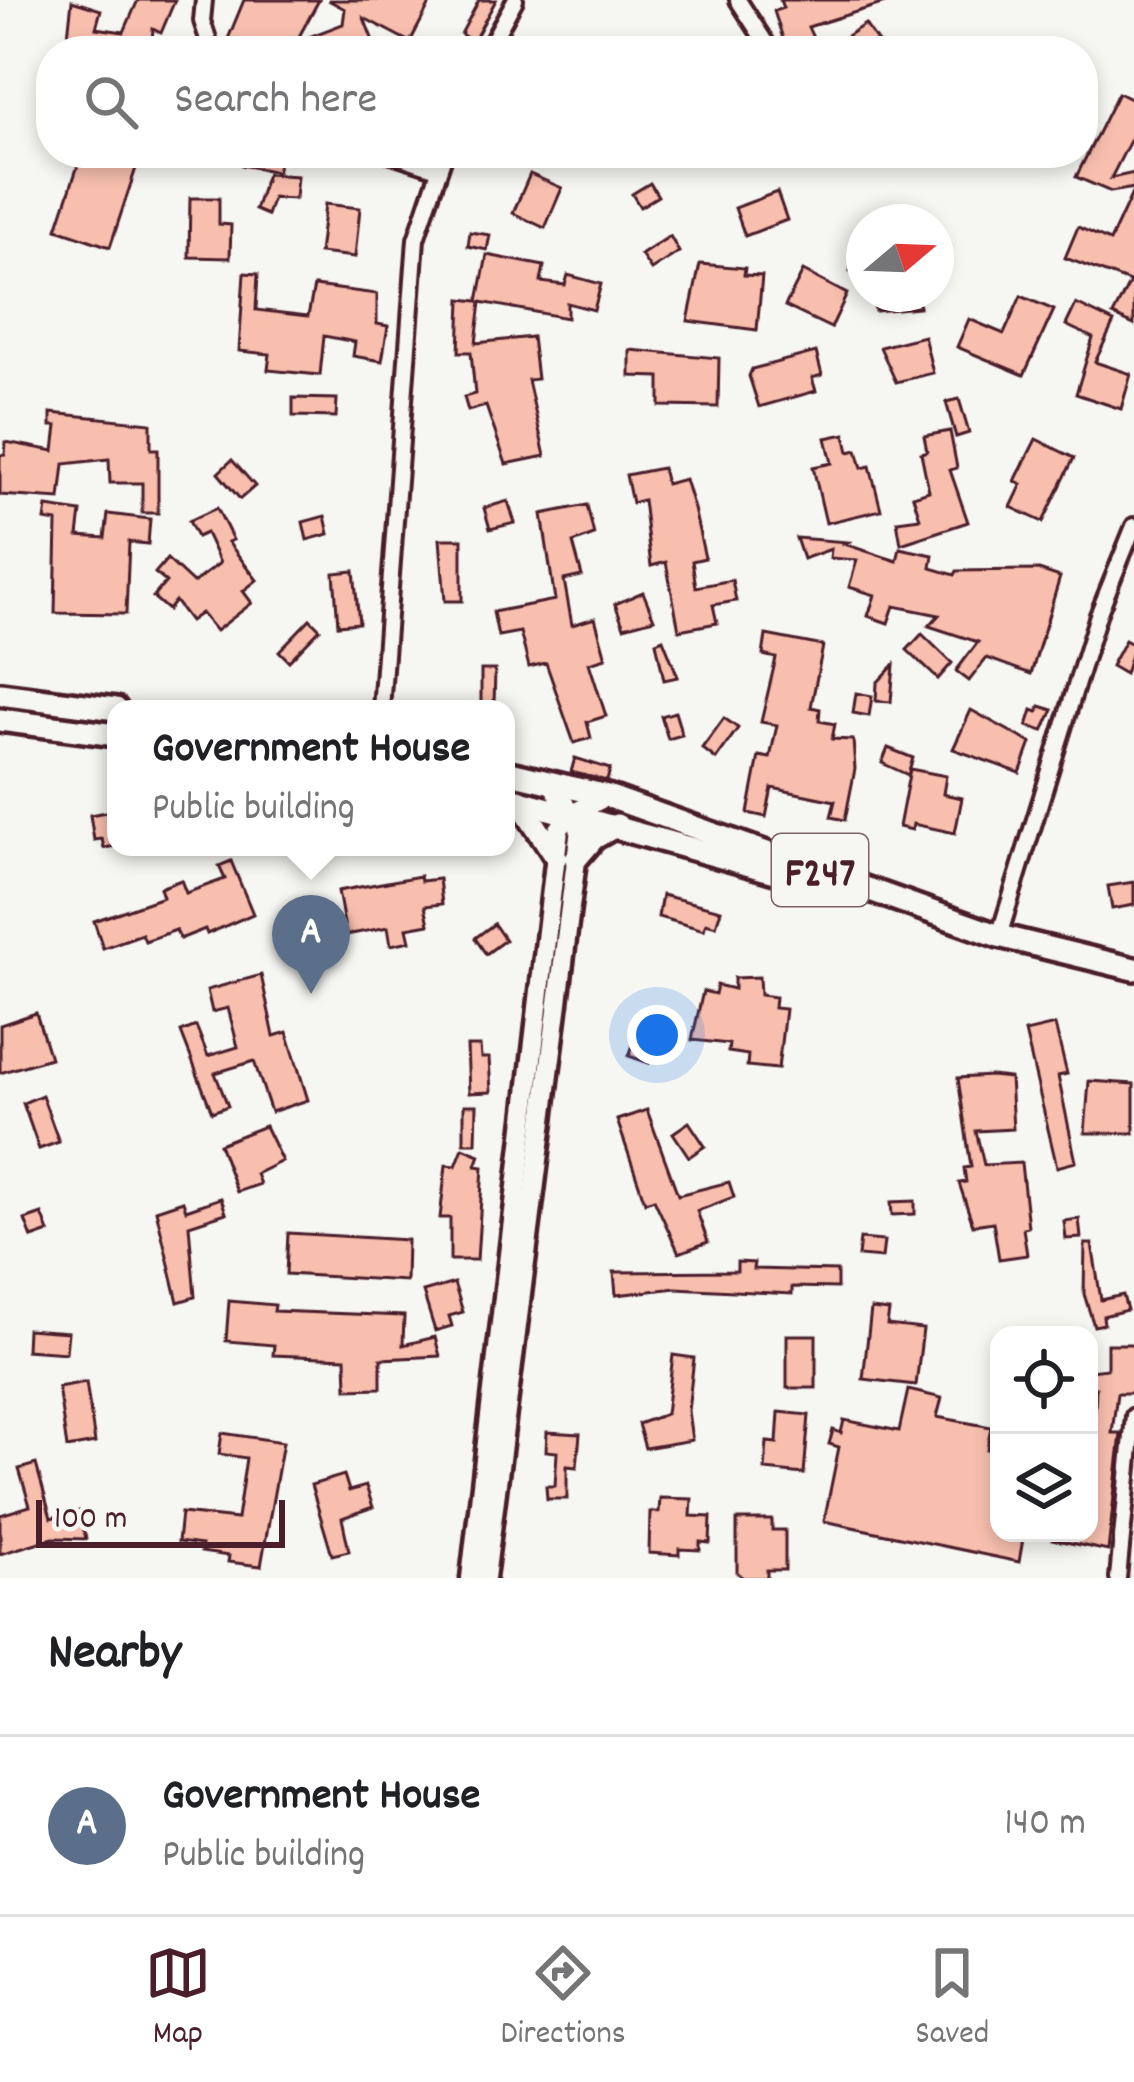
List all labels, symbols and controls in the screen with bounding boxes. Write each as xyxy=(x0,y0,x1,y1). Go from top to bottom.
search box xyxy=(36,36,1098,168)
icon: search xyxy=(78,69,144,135)
text: Search here xyxy=(174,70,377,134)
north arrow xyxy=(846,204,954,312)
popup xyxy=(107,700,515,856)
text: Government House xyxy=(152,719,470,783)
text: Public building xyxy=(152,783,355,838)
road number: F247 xyxy=(772,834,868,906)
pin: A xyxy=(272,895,350,994)
your location xyxy=(627,1005,687,1065)
map controls xyxy=(990,1326,1098,1542)
button: locate xyxy=(990,1326,1098,1434)
button: layers xyxy=(990,1434,1098,1542)
scale bar xyxy=(36,1494,285,1547)
text: 100 m xyxy=(54,1497,127,1544)
text: Nearby xyxy=(48,1620,181,1692)
text: Government House xyxy=(162,1766,480,1830)
text: A xyxy=(76,1798,98,1853)
text: 140 m xyxy=(1004,1798,1086,1853)
text: Public building xyxy=(162,1830,365,1885)
tab: Map xyxy=(145,1940,211,2059)
tab: Directions xyxy=(501,1940,626,2059)
tab: Saved xyxy=(915,1940,989,2059)

